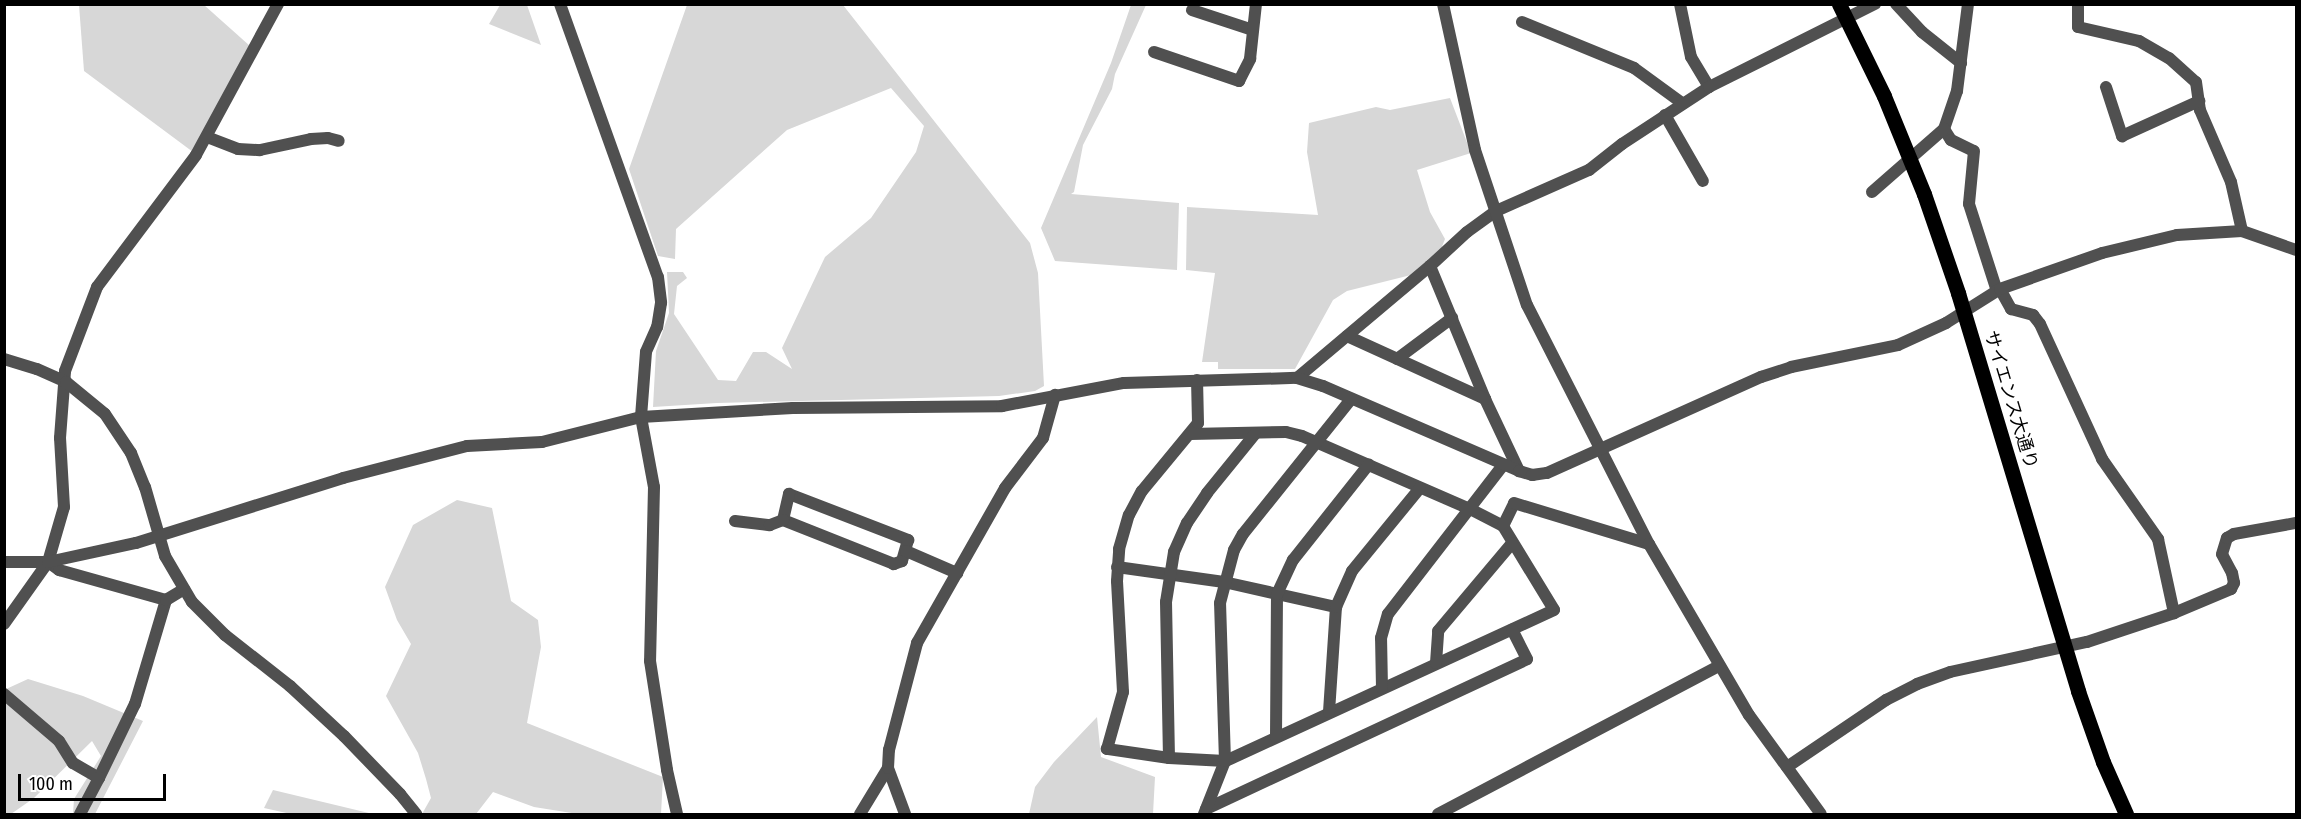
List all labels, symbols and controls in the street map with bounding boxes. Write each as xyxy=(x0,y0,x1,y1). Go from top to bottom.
street label: サイエンス大通り xyxy=(1980,328,2042,472)
scale bar xyxy=(21,762,170,800)
text: 100 m xyxy=(29,773,73,795)

